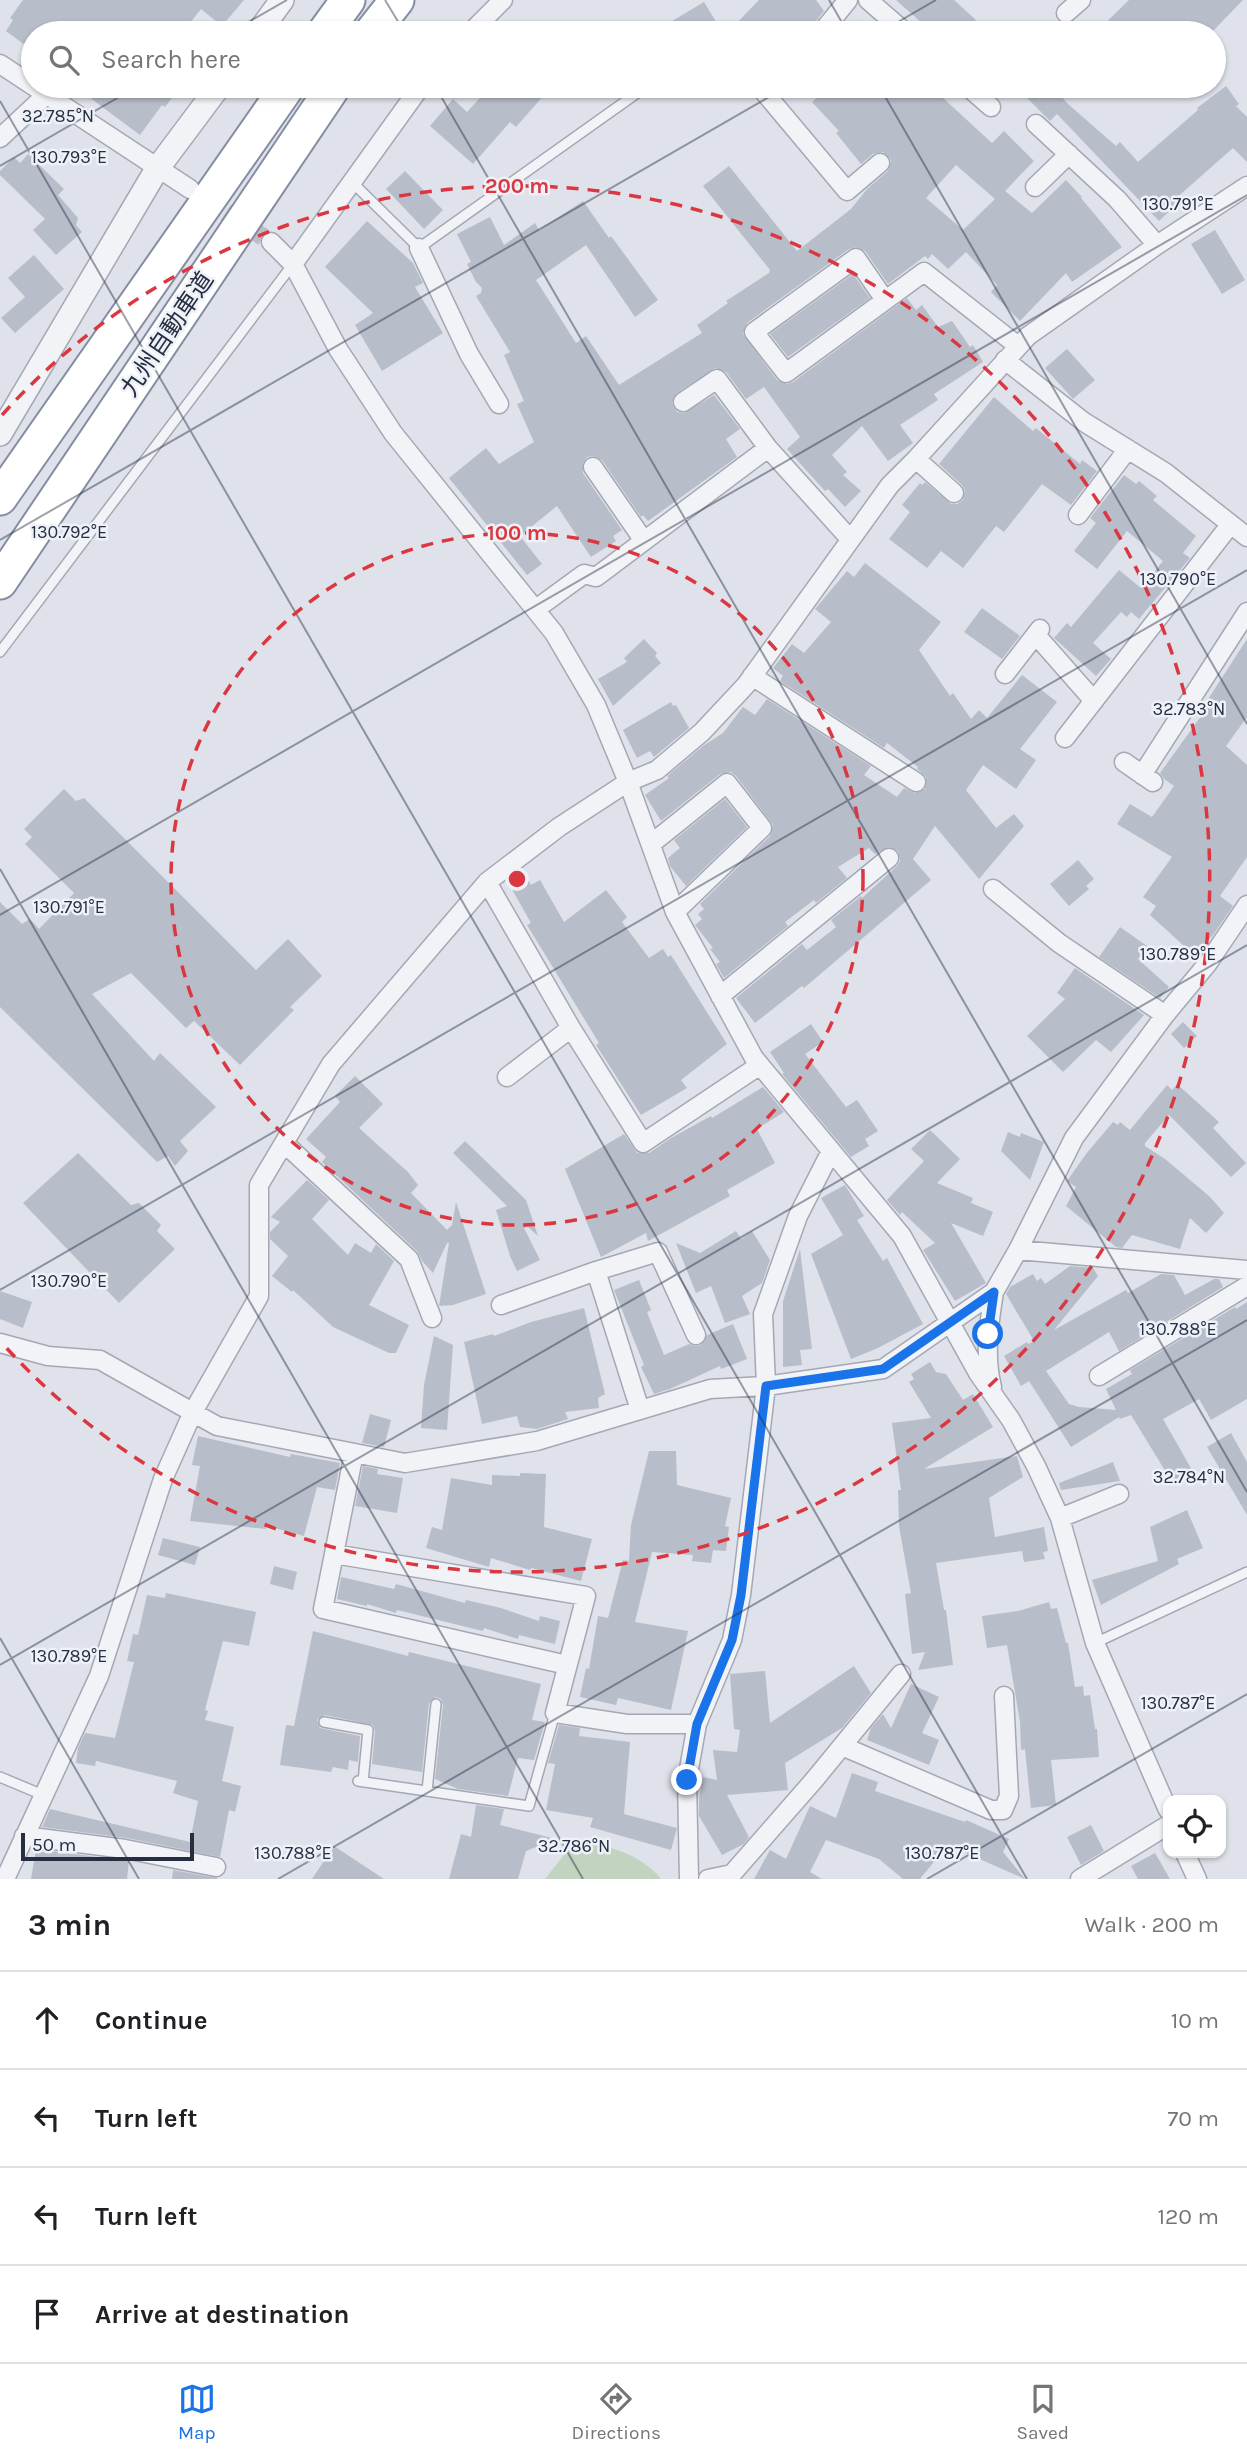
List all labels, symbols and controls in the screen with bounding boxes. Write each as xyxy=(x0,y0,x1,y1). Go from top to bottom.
search box xyxy=(21,21,1226,98)
icon: search xyxy=(45,41,83,79)
text: Search here xyxy=(101,44,241,75)
text: 32.785°N xyxy=(22,105,94,127)
text: 130.793°E xyxy=(31,146,107,168)
text: 200 m xyxy=(485,174,549,198)
text: 130.791°E xyxy=(1142,193,1214,215)
street label: 九州自動車道 xyxy=(115,266,219,402)
text: 130.792°E xyxy=(31,521,107,543)
text: 100 m xyxy=(487,521,547,545)
text: 130.790°E xyxy=(1140,568,1216,590)
text: 32.783°N xyxy=(1153,698,1225,720)
centre of rings xyxy=(505,867,529,891)
text: 130.791°E xyxy=(33,896,105,918)
text: 130.789°E xyxy=(1140,943,1216,965)
text: 130.790°E xyxy=(31,1270,107,1292)
route start xyxy=(972,1318,1003,1349)
text: 130.788°E xyxy=(1139,1318,1217,1340)
text: 32.784°N xyxy=(1153,1466,1225,1488)
text: 130.789°E xyxy=(31,1645,107,1667)
text: 130.787°E xyxy=(1141,1692,1215,1714)
route end xyxy=(671,1764,702,1795)
map controls xyxy=(1163,1795,1226,1858)
button: locate xyxy=(1163,1795,1226,1858)
scale bar xyxy=(21,1830,194,1862)
text: 50 m xyxy=(32,1834,76,1856)
text: 32.786°N xyxy=(538,1835,610,1857)
text: 130.788°E xyxy=(254,1842,332,1864)
text: 130.787°E xyxy=(905,1842,979,1864)
text: 3 min xyxy=(28,1907,111,1943)
text: Walk · 200 m xyxy=(1084,1911,1219,1938)
icon: ahead xyxy=(28,2001,66,2039)
text: Continue xyxy=(95,2005,207,2036)
text: 10 m xyxy=(1171,2007,1219,2034)
icon: left xyxy=(28,2099,66,2137)
text: Turn left xyxy=(95,2103,197,2134)
text: 70 m xyxy=(1168,2105,1219,2132)
icon: left xyxy=(28,2197,66,2235)
text: Turn left xyxy=(95,2201,197,2232)
text: 120 m xyxy=(1157,2203,1219,2230)
icon: arrive xyxy=(28,2295,66,2333)
text: Arrive at destination xyxy=(95,2299,349,2330)
tab: Map xyxy=(178,2380,216,2444)
tab: Directions xyxy=(572,2380,661,2444)
tab: Saved xyxy=(1017,2380,1069,2444)

